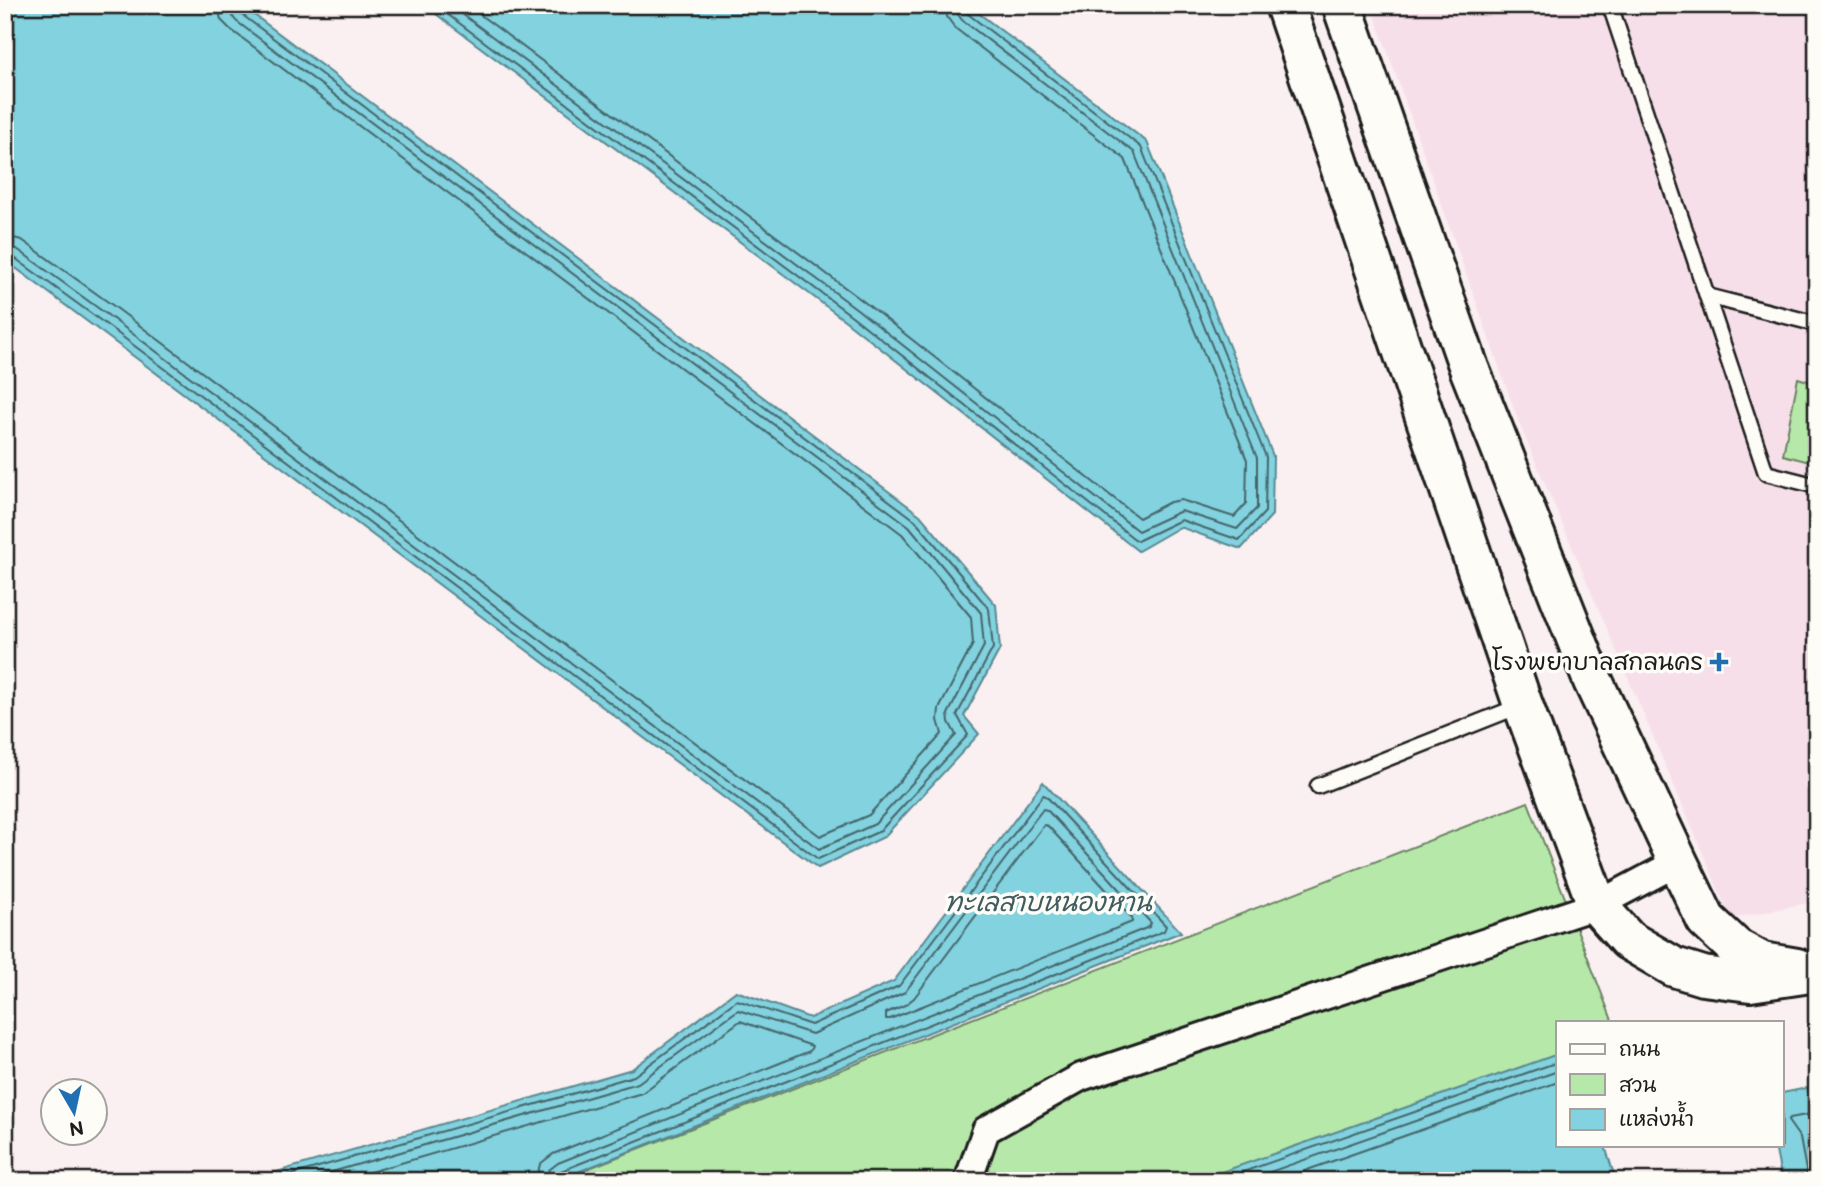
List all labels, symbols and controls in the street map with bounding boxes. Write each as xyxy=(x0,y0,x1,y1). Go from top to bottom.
place label: โรงพยาบาลสกลนคร xyxy=(1492,646,1703,677)
marker: โรงพยาบาลสกลนคร xyxy=(1709,652,1729,672)
water label: ทะเลสาบหนองหาน xyxy=(944,888,1153,919)
legend xyxy=(1556,1021,1784,1148)
text: ถนน xyxy=(1619,1037,1660,1062)
text: สวน xyxy=(1619,1073,1656,1098)
north arrow xyxy=(38,1078,108,1148)
text: แหล่งน้ำ xyxy=(1619,1100,1694,1132)
text: N xyxy=(68,1115,85,1140)

